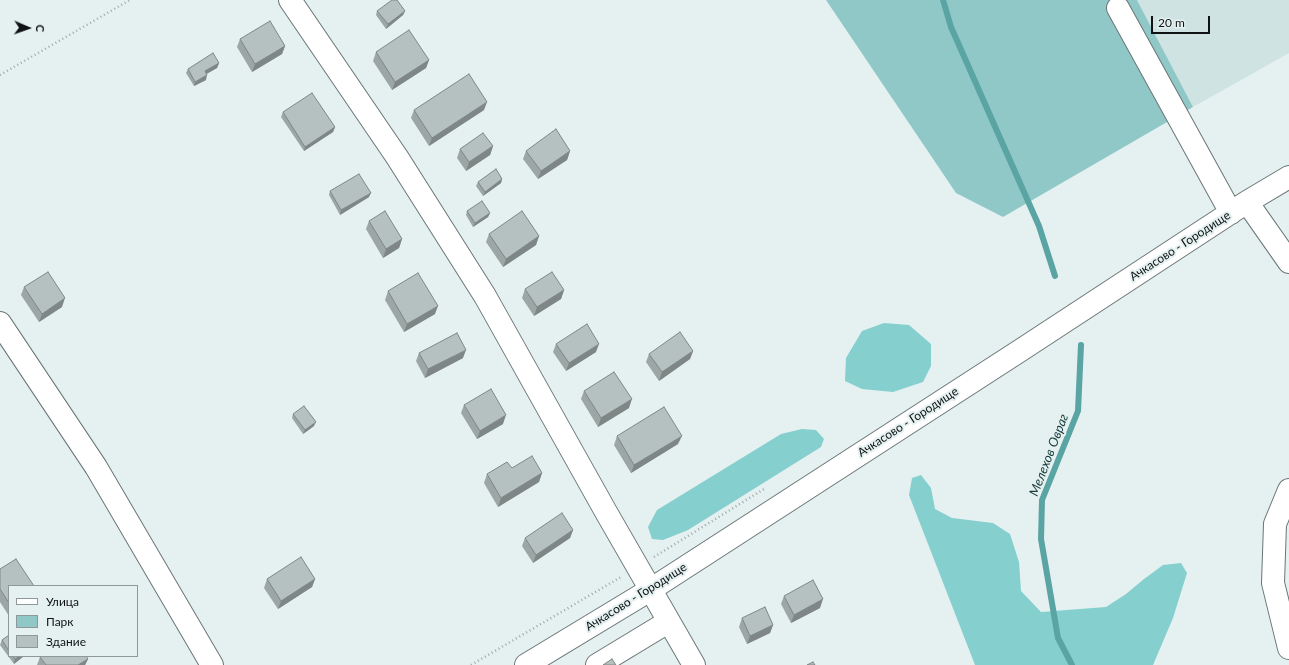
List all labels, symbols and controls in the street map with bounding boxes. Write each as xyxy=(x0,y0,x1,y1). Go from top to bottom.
north arrow xyxy=(8,8,48,48)
scale bar xyxy=(1153,8,1212,34)
text: 20 m xyxy=(1158,15,1185,30)
text: С xyxy=(34,25,47,32)
street label: Ачкасово - Городище xyxy=(1127,208,1233,284)
street label: Ачкасово - Городище xyxy=(855,384,961,460)
water label: Мелехов Овраг xyxy=(1026,412,1072,498)
street label: Ачкасово - Городище xyxy=(583,560,689,634)
legend xyxy=(8,585,138,657)
text: Улица xyxy=(46,594,79,609)
text: Парк xyxy=(46,614,74,629)
text: Здание xyxy=(46,634,86,649)

